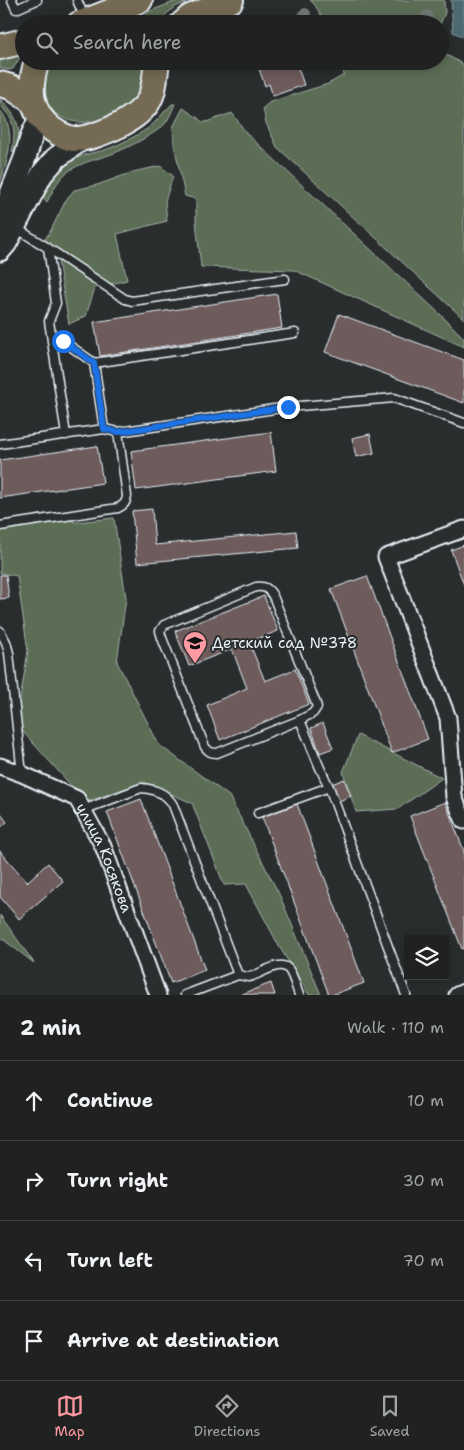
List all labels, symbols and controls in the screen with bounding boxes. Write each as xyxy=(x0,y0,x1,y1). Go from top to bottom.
search box xyxy=(15,15,449,70)
icon: search xyxy=(33,29,61,57)
text: Search here xyxy=(73,30,182,55)
route start xyxy=(52,330,75,353)
route end xyxy=(277,396,300,419)
school or university icon: Детский сад №378 xyxy=(182,630,208,664)
place label: Детский сад №378 xyxy=(212,633,357,653)
street label: улица Косякова xyxy=(71,800,137,916)
map controls xyxy=(404,935,449,980)
button: layers xyxy=(404,935,449,980)
text: 2 min xyxy=(20,1014,81,1042)
text: Walk · 110 m xyxy=(347,1017,444,1038)
icon: ahead xyxy=(20,1087,48,1115)
text: Continue xyxy=(67,1088,153,1113)
text: 10 m xyxy=(407,1090,444,1111)
icon: right xyxy=(20,1167,48,1195)
text: Turn right xyxy=(67,1168,168,1193)
text: 30 m xyxy=(403,1170,444,1191)
icon: left xyxy=(20,1247,48,1275)
text: Turn left xyxy=(67,1248,153,1273)
text: 70 m xyxy=(403,1250,444,1271)
icon: arrive xyxy=(20,1327,48,1355)
text: Arrive at destination xyxy=(67,1328,279,1353)
tab: Map xyxy=(55,1392,85,1440)
tab: Directions xyxy=(194,1392,260,1440)
tab: Saved xyxy=(370,1392,409,1440)

